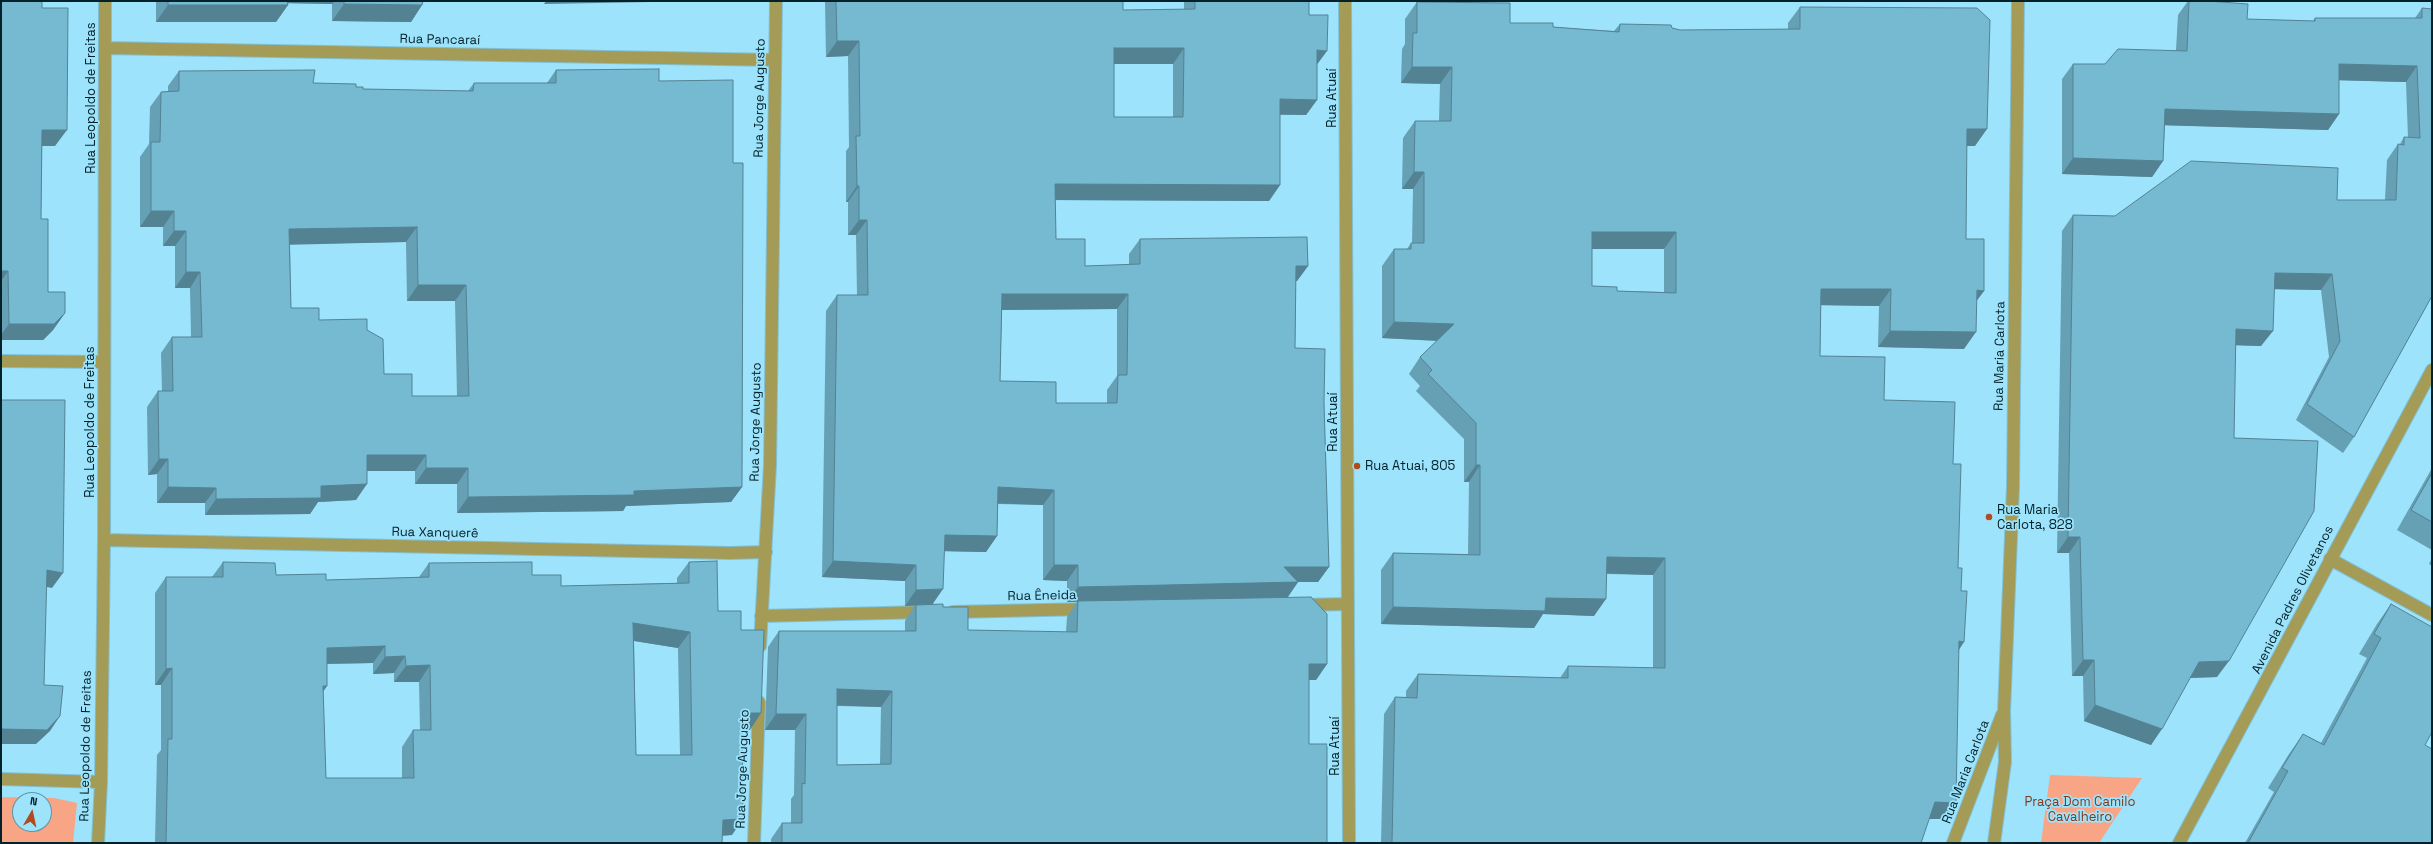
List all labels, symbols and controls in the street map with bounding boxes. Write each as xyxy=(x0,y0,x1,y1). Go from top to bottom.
street label: Rua Leopoldo de Freitas xyxy=(83,22,99,174)
street label: Rua Pancaraí xyxy=(400,31,480,49)
street label: Rua Jorge Augusto xyxy=(751,38,769,158)
street label: Rua Atuaí xyxy=(1324,68,1340,128)
street label: Rua Maria Carlota xyxy=(1991,301,2009,411)
street label: Rua Leopoldo de Freitas xyxy=(82,346,98,498)
street label: Rua Jorge Augusto xyxy=(747,362,765,482)
street label: Rua Atuaí xyxy=(1325,392,1341,452)
place label: Rua Atuai, 805 xyxy=(1365,458,1455,474)
marker: Rua Atuai, 805 xyxy=(1352,461,1362,471)
place label: Rua Maria Carlota, 828 xyxy=(1997,502,2073,533)
marker: Rua Maria Carlota, 828 xyxy=(1984,512,1994,522)
street label: Avenida Padres Olivetanos xyxy=(2249,523,2337,677)
street label: Rua Xanquerê xyxy=(391,524,479,542)
street label: Rua Êneida xyxy=(1007,588,1077,604)
street label: Rua Leopoldo de Freitas xyxy=(77,670,95,822)
street label: Rua Jorge Augusto xyxy=(733,709,753,829)
street label: Rua Atuaí xyxy=(1327,716,1343,776)
street label: Rua Maria Carlota xyxy=(1939,718,1993,826)
north arrow xyxy=(12,792,52,832)
text: N xyxy=(29,794,38,809)
park label: Praça Dom Camilo Cavalheiro xyxy=(2025,794,2135,825)

